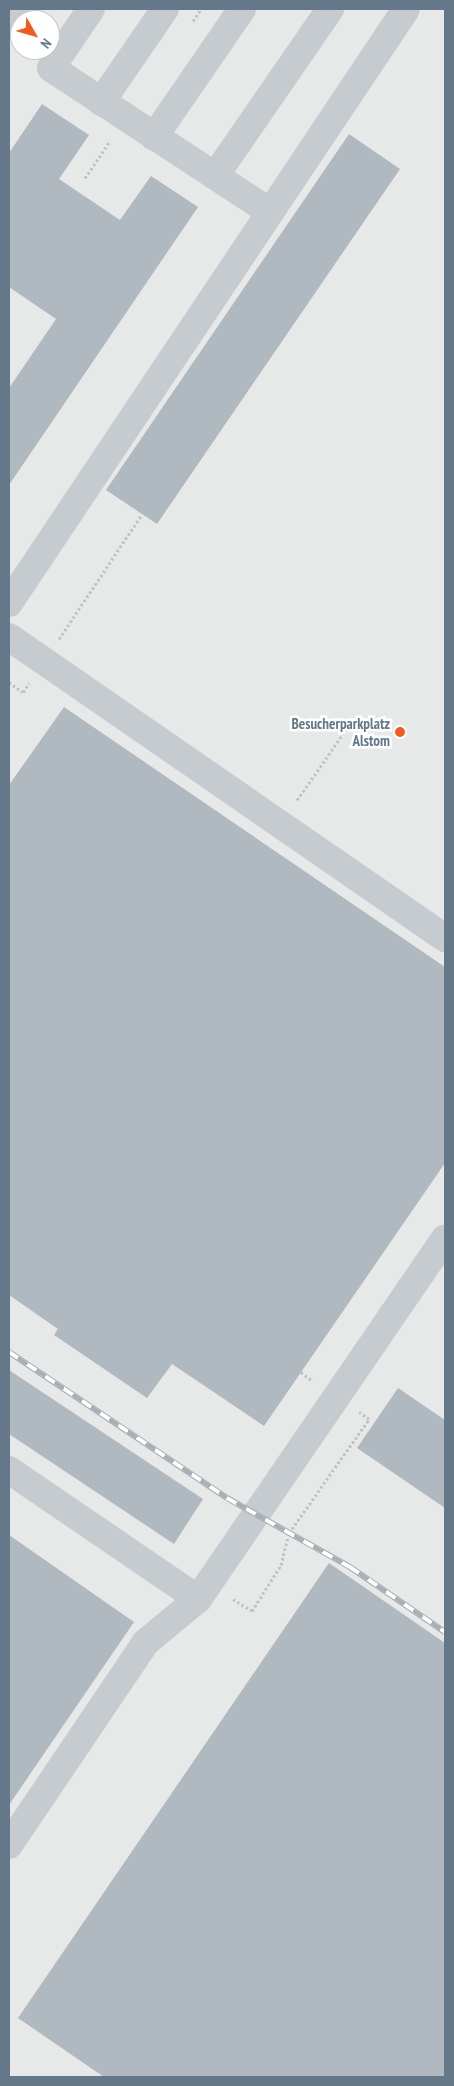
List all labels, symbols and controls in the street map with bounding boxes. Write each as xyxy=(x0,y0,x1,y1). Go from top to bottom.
north arrow xyxy=(10,10,60,60)
text: N xyxy=(37,35,55,52)
place label: Besucherparkplatz Alstom xyxy=(291,714,390,749)
marker: Besucherparkplatz Alstom xyxy=(394,726,406,738)

